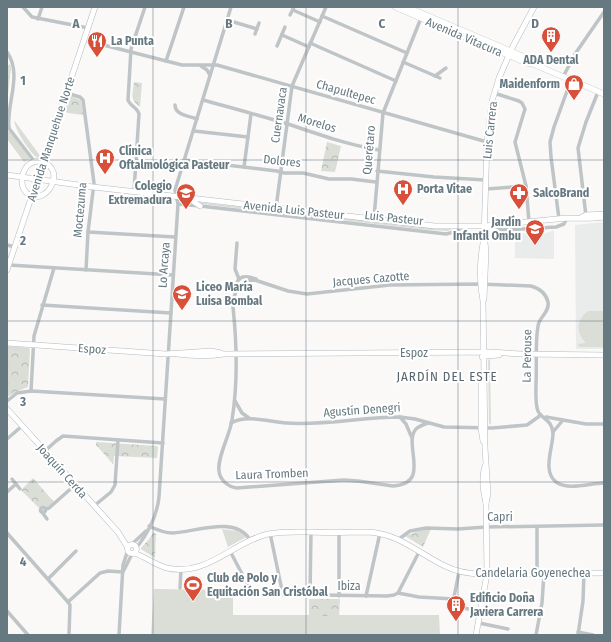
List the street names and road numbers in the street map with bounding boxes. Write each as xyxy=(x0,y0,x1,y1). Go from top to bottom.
street label: Avenida Vitacura xyxy=(424,15,505,59)
street label: Avenida Manquehue Norte xyxy=(24,75,78,203)
street label: Chapultepec xyxy=(315,77,377,107)
street label: Cuernavaca xyxy=(268,86,290,144)
street label: Luis Carrera xyxy=(480,100,500,160)
street label: Morelos xyxy=(296,111,338,135)
street label: Querétaro xyxy=(360,125,378,175)
street label: Dolores xyxy=(263,152,301,170)
street label: Moctezuma xyxy=(71,182,89,238)
street label: Avenida Luis Pasteur xyxy=(243,198,346,222)
street label: Luis Pasteur xyxy=(364,208,425,228)
street label: Lo Arcaya xyxy=(155,241,173,289)
street label: Jacques Cazotte xyxy=(332,269,410,289)
street label: La Perouse xyxy=(520,329,534,383)
street label: Espoz xyxy=(78,341,107,357)
street label: Espoz xyxy=(400,346,428,360)
street label: Agustín Denegri xyxy=(323,400,401,420)
street label: Joaquín Cerda xyxy=(34,441,90,501)
street label: Laura Tromben xyxy=(235,466,309,482)
street label: Capri xyxy=(487,510,513,524)
street label: Candelaria Goyenechea xyxy=(475,566,591,580)
street label: Ibiza xyxy=(337,579,361,593)

